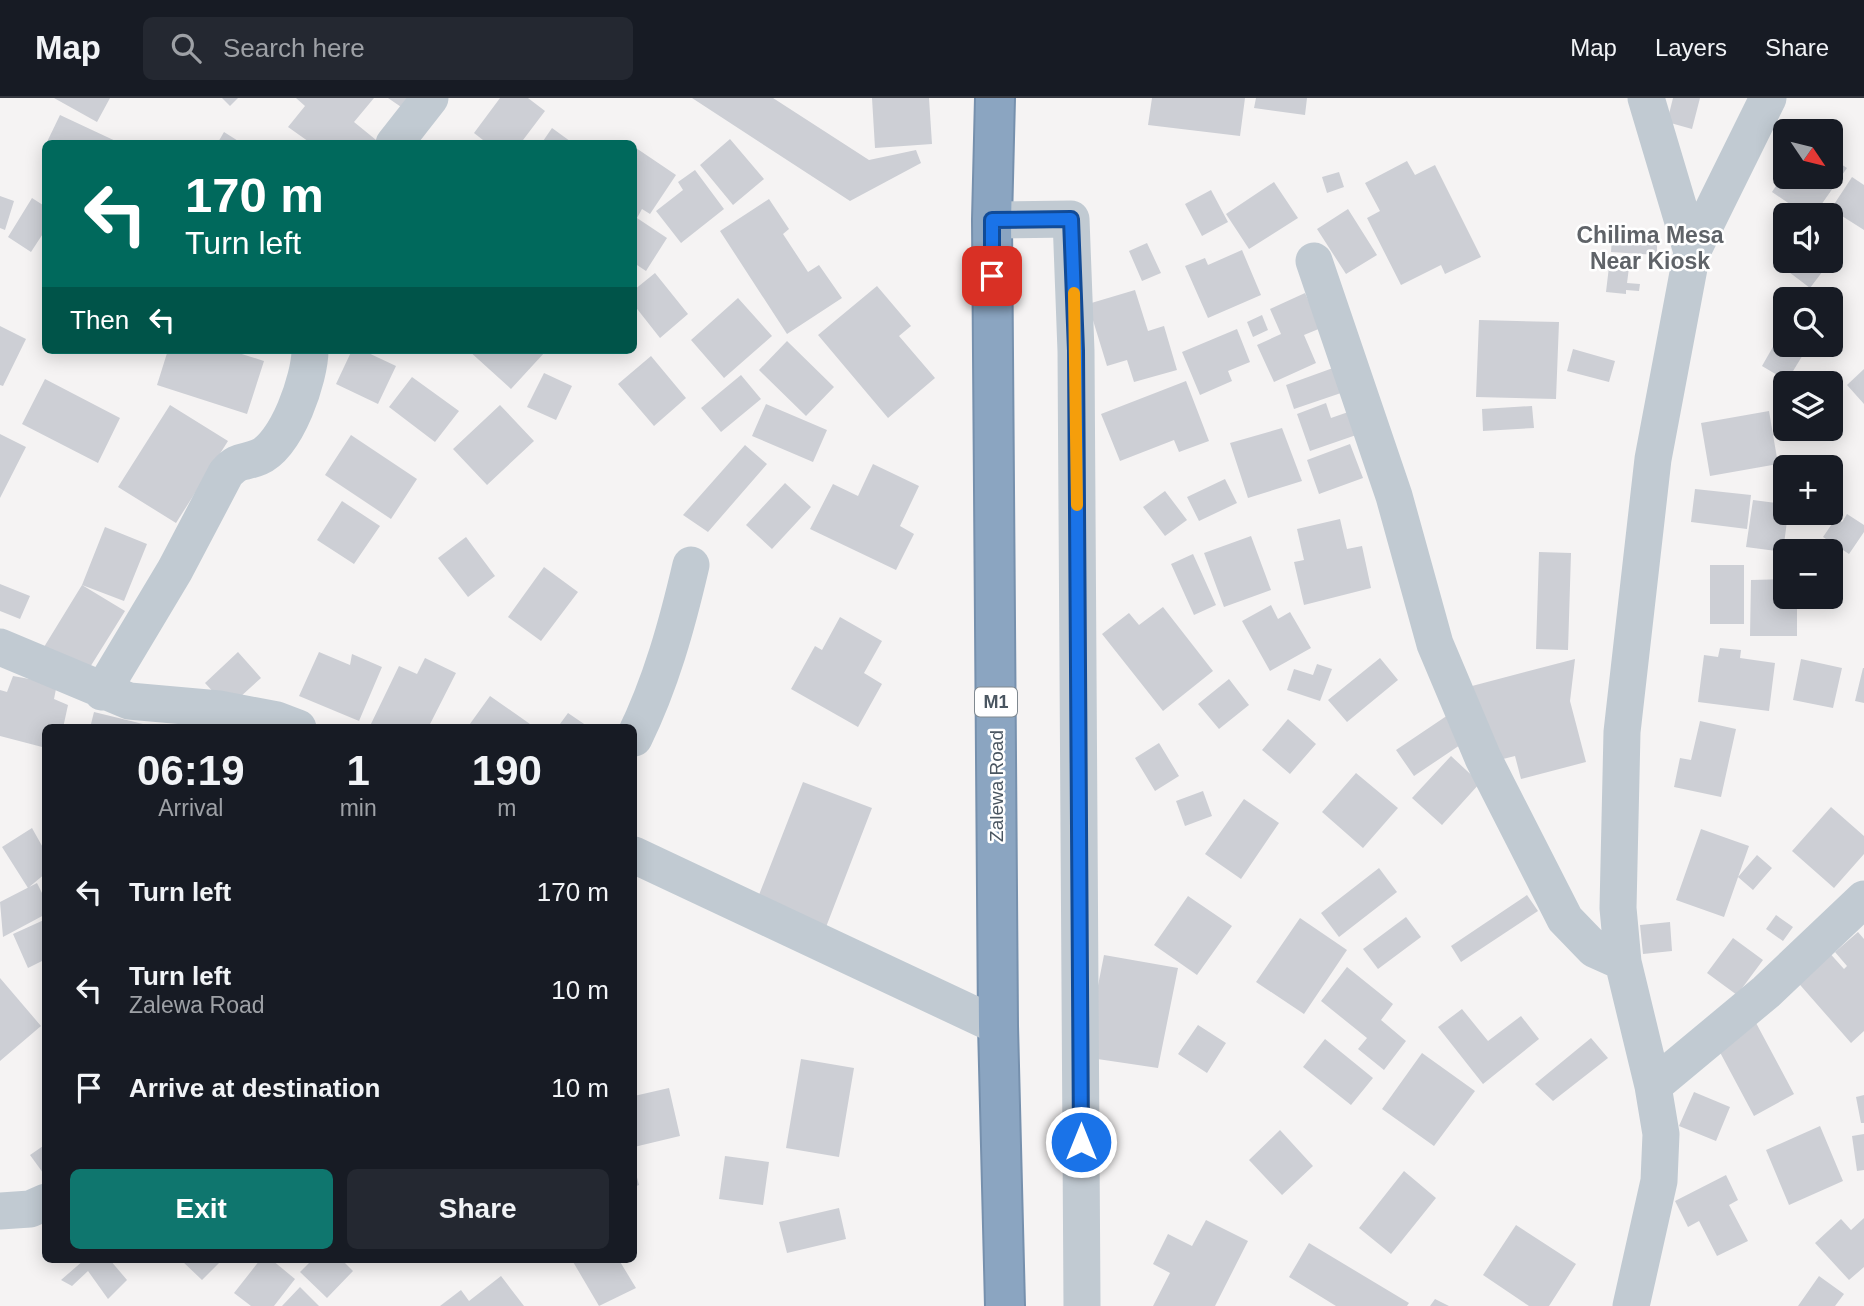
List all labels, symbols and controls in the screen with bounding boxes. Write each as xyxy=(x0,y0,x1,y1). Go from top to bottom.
search box xyxy=(143,17,633,80)
text: Map xyxy=(35,29,101,66)
icon: search xyxy=(167,29,205,67)
text: Search here xyxy=(223,33,365,63)
text: Map xyxy=(1570,34,1617,61)
text: Layers xyxy=(1655,34,1727,61)
text: Share xyxy=(1765,34,1829,61)
north arrow xyxy=(1773,119,1843,189)
map controls xyxy=(1773,119,1843,609)
icon: left xyxy=(70,168,161,259)
text: 170 m xyxy=(185,168,324,222)
button: sound xyxy=(1773,203,1843,273)
district label: Chilima Mesa Near Kiosk xyxy=(1577,222,1724,274)
text: Turn left xyxy=(185,225,301,261)
pin xyxy=(962,246,1022,306)
icon: arrive xyxy=(973,257,1011,295)
button: search xyxy=(1773,287,1843,357)
icon: left xyxy=(143,301,181,339)
text: Then xyxy=(70,305,129,335)
button: layers xyxy=(1773,371,1843,441)
button: + xyxy=(1773,455,1843,525)
button: − xyxy=(1773,539,1843,609)
road number: M1 xyxy=(975,688,1017,716)
street label: Zalewa Road xyxy=(986,730,1007,842)
text: 06:19 xyxy=(137,747,245,794)
text: 1 xyxy=(346,747,370,794)
text: 190 xyxy=(472,747,542,794)
text: Arrival xyxy=(158,795,223,821)
text: min xyxy=(340,795,377,821)
text: m xyxy=(497,795,516,821)
icon: left xyxy=(70,873,108,911)
text: Turn left xyxy=(129,877,231,907)
text: 170 m xyxy=(537,877,609,907)
text: Turn left xyxy=(129,961,231,991)
icon: left xyxy=(70,971,108,1009)
text: 10 m xyxy=(551,975,609,1005)
text: Zalewa Road xyxy=(129,992,265,1018)
icon: arrive xyxy=(70,1069,108,1107)
text: Arrive at destination xyxy=(129,1073,380,1103)
text: 10 m xyxy=(551,1073,609,1103)
position arrow xyxy=(1044,1105,1118,1179)
button: Exit xyxy=(70,1169,333,1249)
button: Share xyxy=(347,1169,609,1249)

